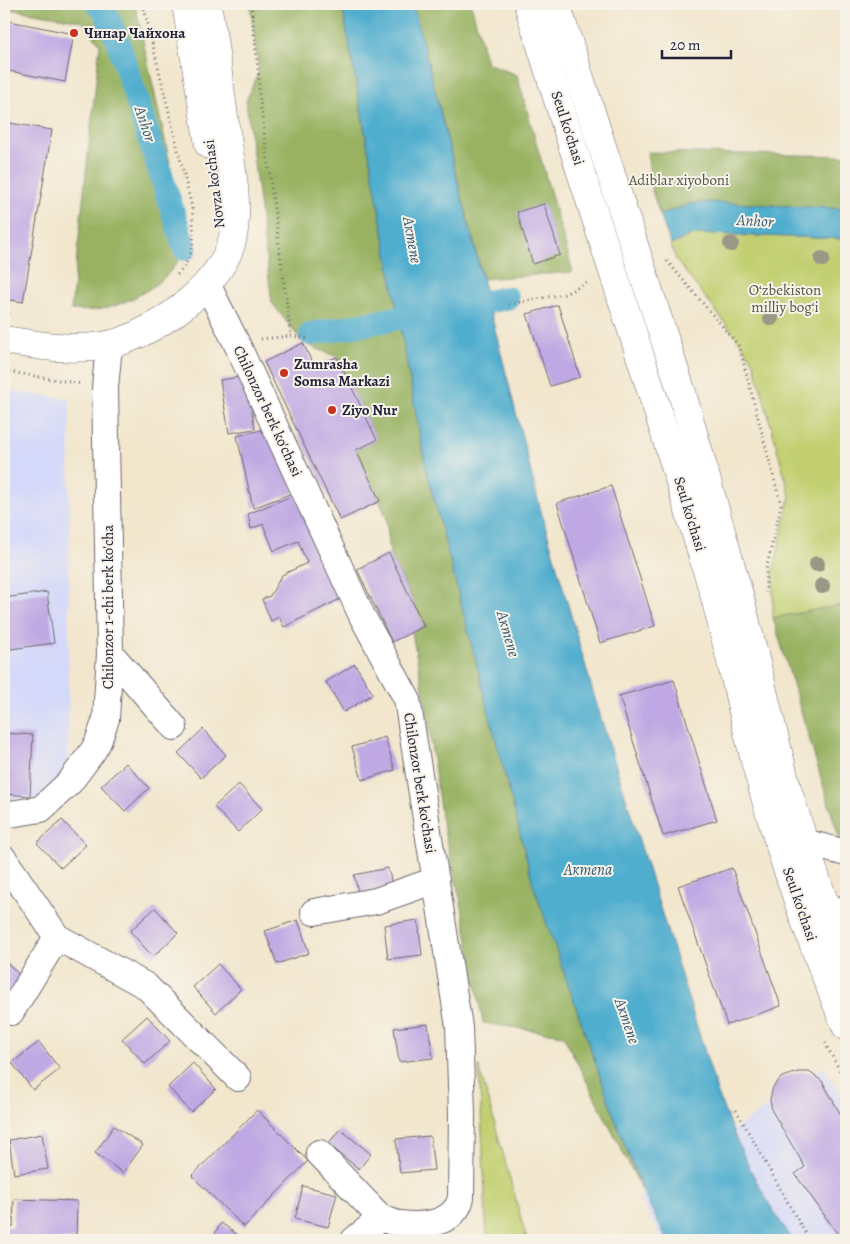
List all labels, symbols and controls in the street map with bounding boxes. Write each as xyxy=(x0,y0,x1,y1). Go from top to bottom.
place label: Чинар Чайхона xyxy=(84,23,186,43)
marker: Чинар Чайхона xyxy=(68,27,80,39)
scale bar xyxy=(662,28,731,60)
text: 20 m xyxy=(670,35,701,55)
street label: Seul ko'chasi xyxy=(547,88,589,168)
water label: Anhor xyxy=(129,102,161,145)
street label: Novza ko'chasi xyxy=(199,138,229,230)
park label: Adiblar xiyoboni xyxy=(628,170,729,190)
water label: Anhor xyxy=(735,209,774,233)
water label: Актепе xyxy=(397,214,427,265)
park label: Oʻzbekiston milliy bogʻi xyxy=(749,280,821,317)
street label: Chilonzor berk ko'chasi xyxy=(229,342,307,480)
place label: Zumrasha Somsa Markazi xyxy=(294,354,391,391)
marker: Zumrasha Somsa Markazi xyxy=(278,367,290,379)
place label: Ziyo Nur xyxy=(342,400,397,420)
marker: Ziyo Nur xyxy=(326,404,338,416)
street label: Seul ko'chasi xyxy=(669,474,711,554)
street label: Chilonzor 1-chi berk ko'cha xyxy=(98,525,118,689)
water label: Актепе xyxy=(491,607,525,660)
street label: Chilonzor berk ko'chasi xyxy=(399,711,441,855)
water label: Актепа xyxy=(563,859,612,881)
street label: Seul ko'chasi xyxy=(778,864,822,944)
water label: Актепе xyxy=(609,994,645,1047)

